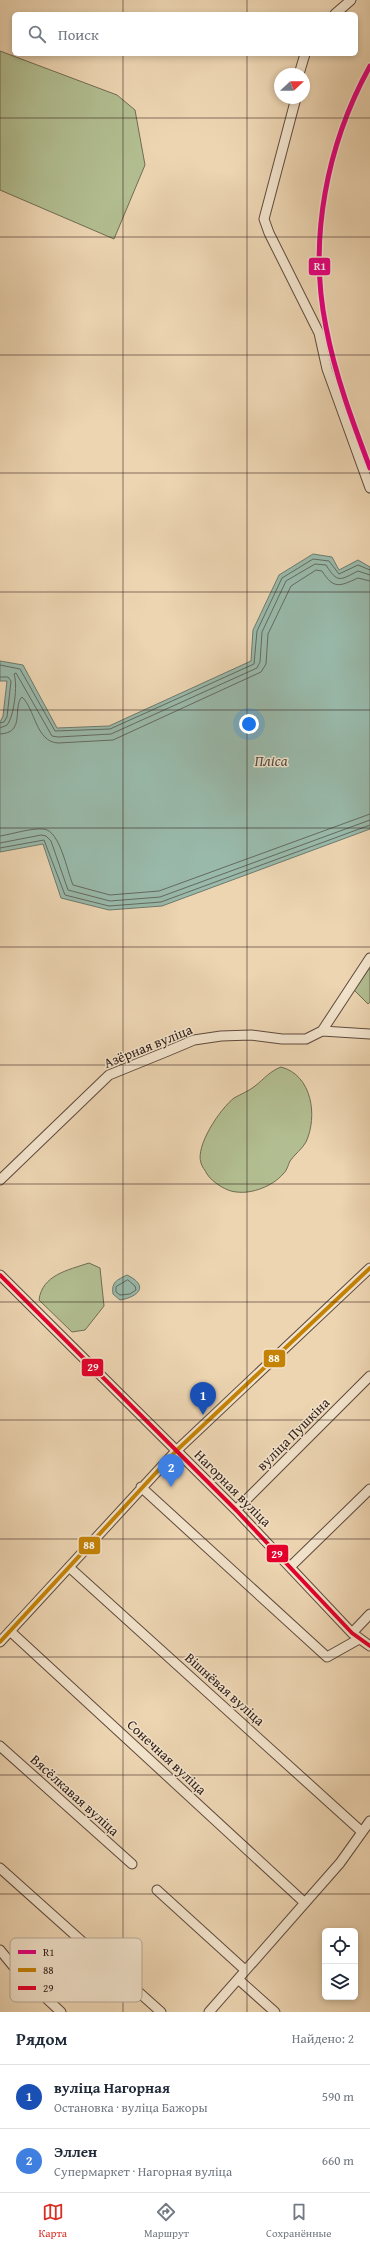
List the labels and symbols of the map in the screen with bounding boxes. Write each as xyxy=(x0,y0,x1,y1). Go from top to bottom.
north arrow xyxy=(274,68,310,104)
line badge: R1 xyxy=(308,257,331,276)
text: R1 xyxy=(314,258,327,274)
your location xyxy=(239,714,259,734)
water label: Пліса xyxy=(254,750,288,771)
street label: Азёрная вуліца xyxy=(101,1019,196,1073)
line badge: 88 xyxy=(263,1349,286,1368)
text: 88 xyxy=(268,1350,280,1366)
line badge: 29 xyxy=(81,1358,104,1377)
text: 29 xyxy=(87,1359,99,1375)
pin: 1 xyxy=(190,1382,216,1415)
street label: вуліца Пушкіна xyxy=(252,1393,334,1475)
street label: Нагорная вуліца xyxy=(190,1445,276,1531)
pin: 2 xyxy=(158,1454,184,1487)
line badge: 88 xyxy=(78,1536,101,1555)
text: 88 xyxy=(83,1537,95,1553)
line badge: 29 xyxy=(266,1544,289,1563)
text: 29 xyxy=(271,1546,283,1562)
street label: Вішнёвая вуліца xyxy=(181,1648,269,1730)
street label: Сонечная вуліца xyxy=(123,1715,211,1799)
street label: Вясёлкавая вуліца xyxy=(26,1750,124,1841)
legend xyxy=(10,1938,142,2002)
text: R1 xyxy=(43,1944,55,1960)
text: 88 xyxy=(43,1962,54,1978)
text: 29 xyxy=(43,1980,54,1996)

